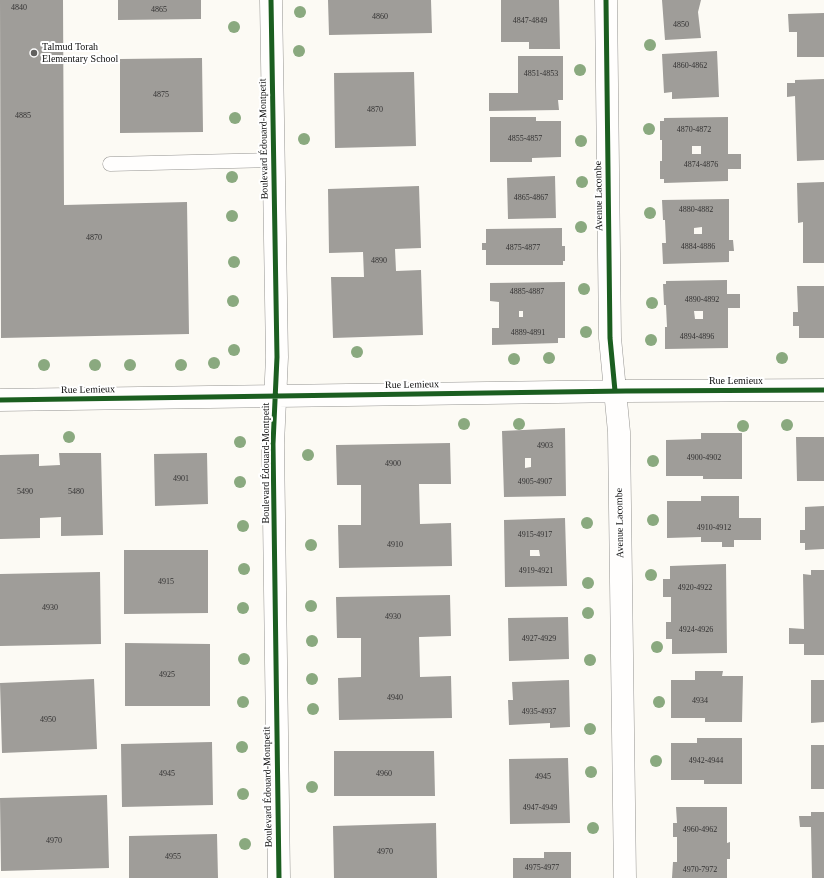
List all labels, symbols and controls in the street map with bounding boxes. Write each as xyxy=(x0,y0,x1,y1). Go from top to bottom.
house number: 4840 xyxy=(11,3,27,13)
house number: 4865 xyxy=(151,5,167,15)
house number: 4860 xyxy=(372,12,388,22)
house number: 4847-4849 xyxy=(513,16,547,26)
house number: 4850 xyxy=(673,20,689,30)
place label: Talmud Torah Elementary School xyxy=(42,41,118,64)
marker: Talmud Torah Elementary School xyxy=(29,48,39,58)
house number: 4860-4862 xyxy=(673,61,707,71)
house number: 4851-4853 xyxy=(524,69,558,79)
street label: Boulevard Édouard-Montpetit xyxy=(257,79,271,199)
house number: 4875 xyxy=(153,90,169,100)
house number: 4870 xyxy=(367,105,383,115)
house number: 4885 xyxy=(15,111,31,121)
house number: 4870-4872 xyxy=(677,125,711,135)
house number: 4855-4857 xyxy=(508,134,542,144)
house number: 4874-4876 xyxy=(684,160,718,170)
street label: Avenue Lacombe xyxy=(592,161,606,231)
house number: 4865-4867 xyxy=(514,193,548,203)
house number: 4880-4882 xyxy=(679,205,713,215)
house number: 4870 xyxy=(86,233,102,243)
house number: 4884-4886 xyxy=(681,242,715,252)
house number: 4875-4877 xyxy=(506,243,540,253)
house number: 4890 xyxy=(371,256,387,266)
house number: 4885-4887 xyxy=(510,287,544,297)
house number: 4890-4892 xyxy=(685,295,719,305)
house number: 4889-4891 xyxy=(511,328,545,338)
house number: 4894-4896 xyxy=(680,332,714,342)
street label: Rue Lemieux xyxy=(709,375,763,387)
street label: Rue Lemieux xyxy=(385,379,439,391)
street label: Rue Lemieux xyxy=(61,384,115,396)
street label: Boulevard Édouard-Montpetit xyxy=(260,403,272,523)
house number: 4903 xyxy=(537,441,553,451)
house number: 4900-4902 xyxy=(687,453,721,463)
house number: 4900 xyxy=(385,459,401,469)
house number: 4901 xyxy=(173,474,189,484)
house number: 4905-4907 xyxy=(518,477,552,487)
house number: 5490 xyxy=(17,487,33,497)
house number: 5480 xyxy=(68,487,84,497)
street label: Avenue Lacombe xyxy=(613,488,627,558)
house number: 4910-4912 xyxy=(697,523,731,533)
house number: 4915-4917 xyxy=(518,530,552,540)
house number: 4910 xyxy=(387,540,403,550)
house number: 4919-4921 xyxy=(519,566,553,576)
house number: 4915 xyxy=(158,577,174,587)
house number: 4920-4922 xyxy=(678,583,712,593)
house number: 4930 xyxy=(42,603,58,613)
house number: 4930 xyxy=(385,612,401,622)
house number: 4924-4926 xyxy=(679,625,713,635)
house number: 4927-4929 xyxy=(522,634,556,644)
house number: 4925 xyxy=(159,670,175,680)
house number: 4940 xyxy=(387,693,403,703)
house number: 4934 xyxy=(692,696,708,706)
house number: 4935-4937 xyxy=(522,707,556,717)
house number: 4950 xyxy=(40,715,56,725)
street label: Boulevard Édouard-Montpetit xyxy=(261,727,275,847)
house number: 4942-4944 xyxy=(689,756,723,766)
house number: 4945 xyxy=(159,769,175,779)
house number: 4960 xyxy=(376,769,392,779)
house number: 4945 xyxy=(535,772,551,782)
house number: 4947-4949 xyxy=(523,803,557,813)
house number: 4960-4962 xyxy=(683,825,717,835)
house number: 4970 xyxy=(46,836,62,846)
house number: 4970 xyxy=(377,847,393,857)
house number: 4955 xyxy=(165,852,181,862)
house number: 4975-4977 xyxy=(525,863,559,873)
house number: 4970-7972 xyxy=(683,865,717,875)

